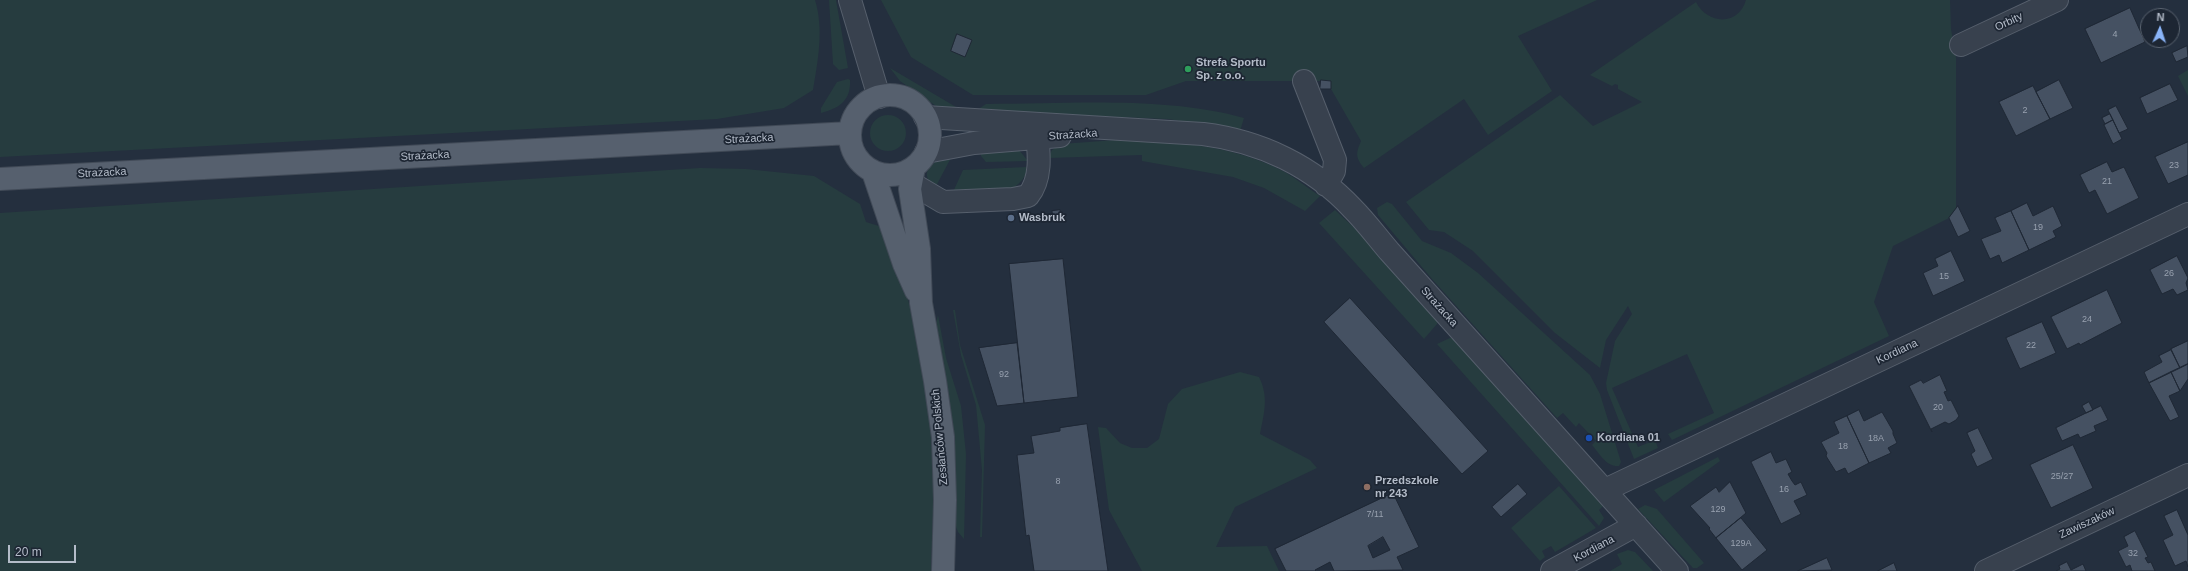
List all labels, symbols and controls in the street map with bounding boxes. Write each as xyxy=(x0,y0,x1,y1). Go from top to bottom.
north arrow xyxy=(2140,8,2180,48)
street label: Orbity xyxy=(1993,10,2025,34)
text: N xyxy=(2156,11,2165,23)
house number: 4 xyxy=(2112,30,2118,40)
place label: Strefa Sportu Sp. z o.o. xyxy=(1196,56,1266,82)
marker: Strefa Sportu Sp. z o.o. xyxy=(1183,64,1193,74)
house number: 2 xyxy=(2022,106,2028,116)
street label: Strażacka xyxy=(1048,127,1098,143)
street label: Strażacka xyxy=(724,131,774,147)
street label: Strażacka xyxy=(400,148,450,164)
house number: 23 xyxy=(2169,161,2179,171)
street label: Strażacka xyxy=(77,165,127,181)
house number: 21 xyxy=(2102,177,2112,187)
place label: Wasbruk xyxy=(1019,211,1065,225)
marker: Wasbruk xyxy=(1006,213,1016,223)
house number: 19 xyxy=(2033,223,2043,233)
house number: 26 xyxy=(2164,269,2174,279)
house number: 15 xyxy=(1939,272,1949,282)
street label: Strażacka xyxy=(1418,284,1460,330)
house number: 24 xyxy=(2082,315,2092,325)
street label: Kordiana xyxy=(1874,337,1920,367)
house number: 22 xyxy=(2026,341,2036,351)
house number: 92 xyxy=(999,370,1009,380)
street label: Zesłańców Polskich xyxy=(929,388,951,486)
house number: 20 xyxy=(1933,403,1943,413)
place label: Kordiana 01 xyxy=(1597,431,1660,445)
marker: Kordiana 01 xyxy=(1584,433,1594,443)
house number: 18A xyxy=(1868,434,1884,444)
house number: 18 xyxy=(1838,442,1848,452)
house number: 25/27 xyxy=(2051,472,2073,482)
place label: Przedszkole nr 243 xyxy=(1375,474,1439,500)
house number: 8 xyxy=(1055,477,1061,487)
marker: Przedszkole nr 243 xyxy=(1362,482,1372,492)
house number: 16 xyxy=(1779,485,1789,495)
street label: Zawiszaków xyxy=(2057,504,2117,542)
house number: 129 xyxy=(1710,505,1726,515)
house number: 7/11 xyxy=(1367,510,1383,520)
street label: Kordiana xyxy=(1571,533,1617,565)
scale bar xyxy=(10,537,78,563)
house number: 129A xyxy=(1730,539,1752,549)
text: 20 m xyxy=(15,545,42,559)
house number: 32 xyxy=(2128,549,2138,559)

